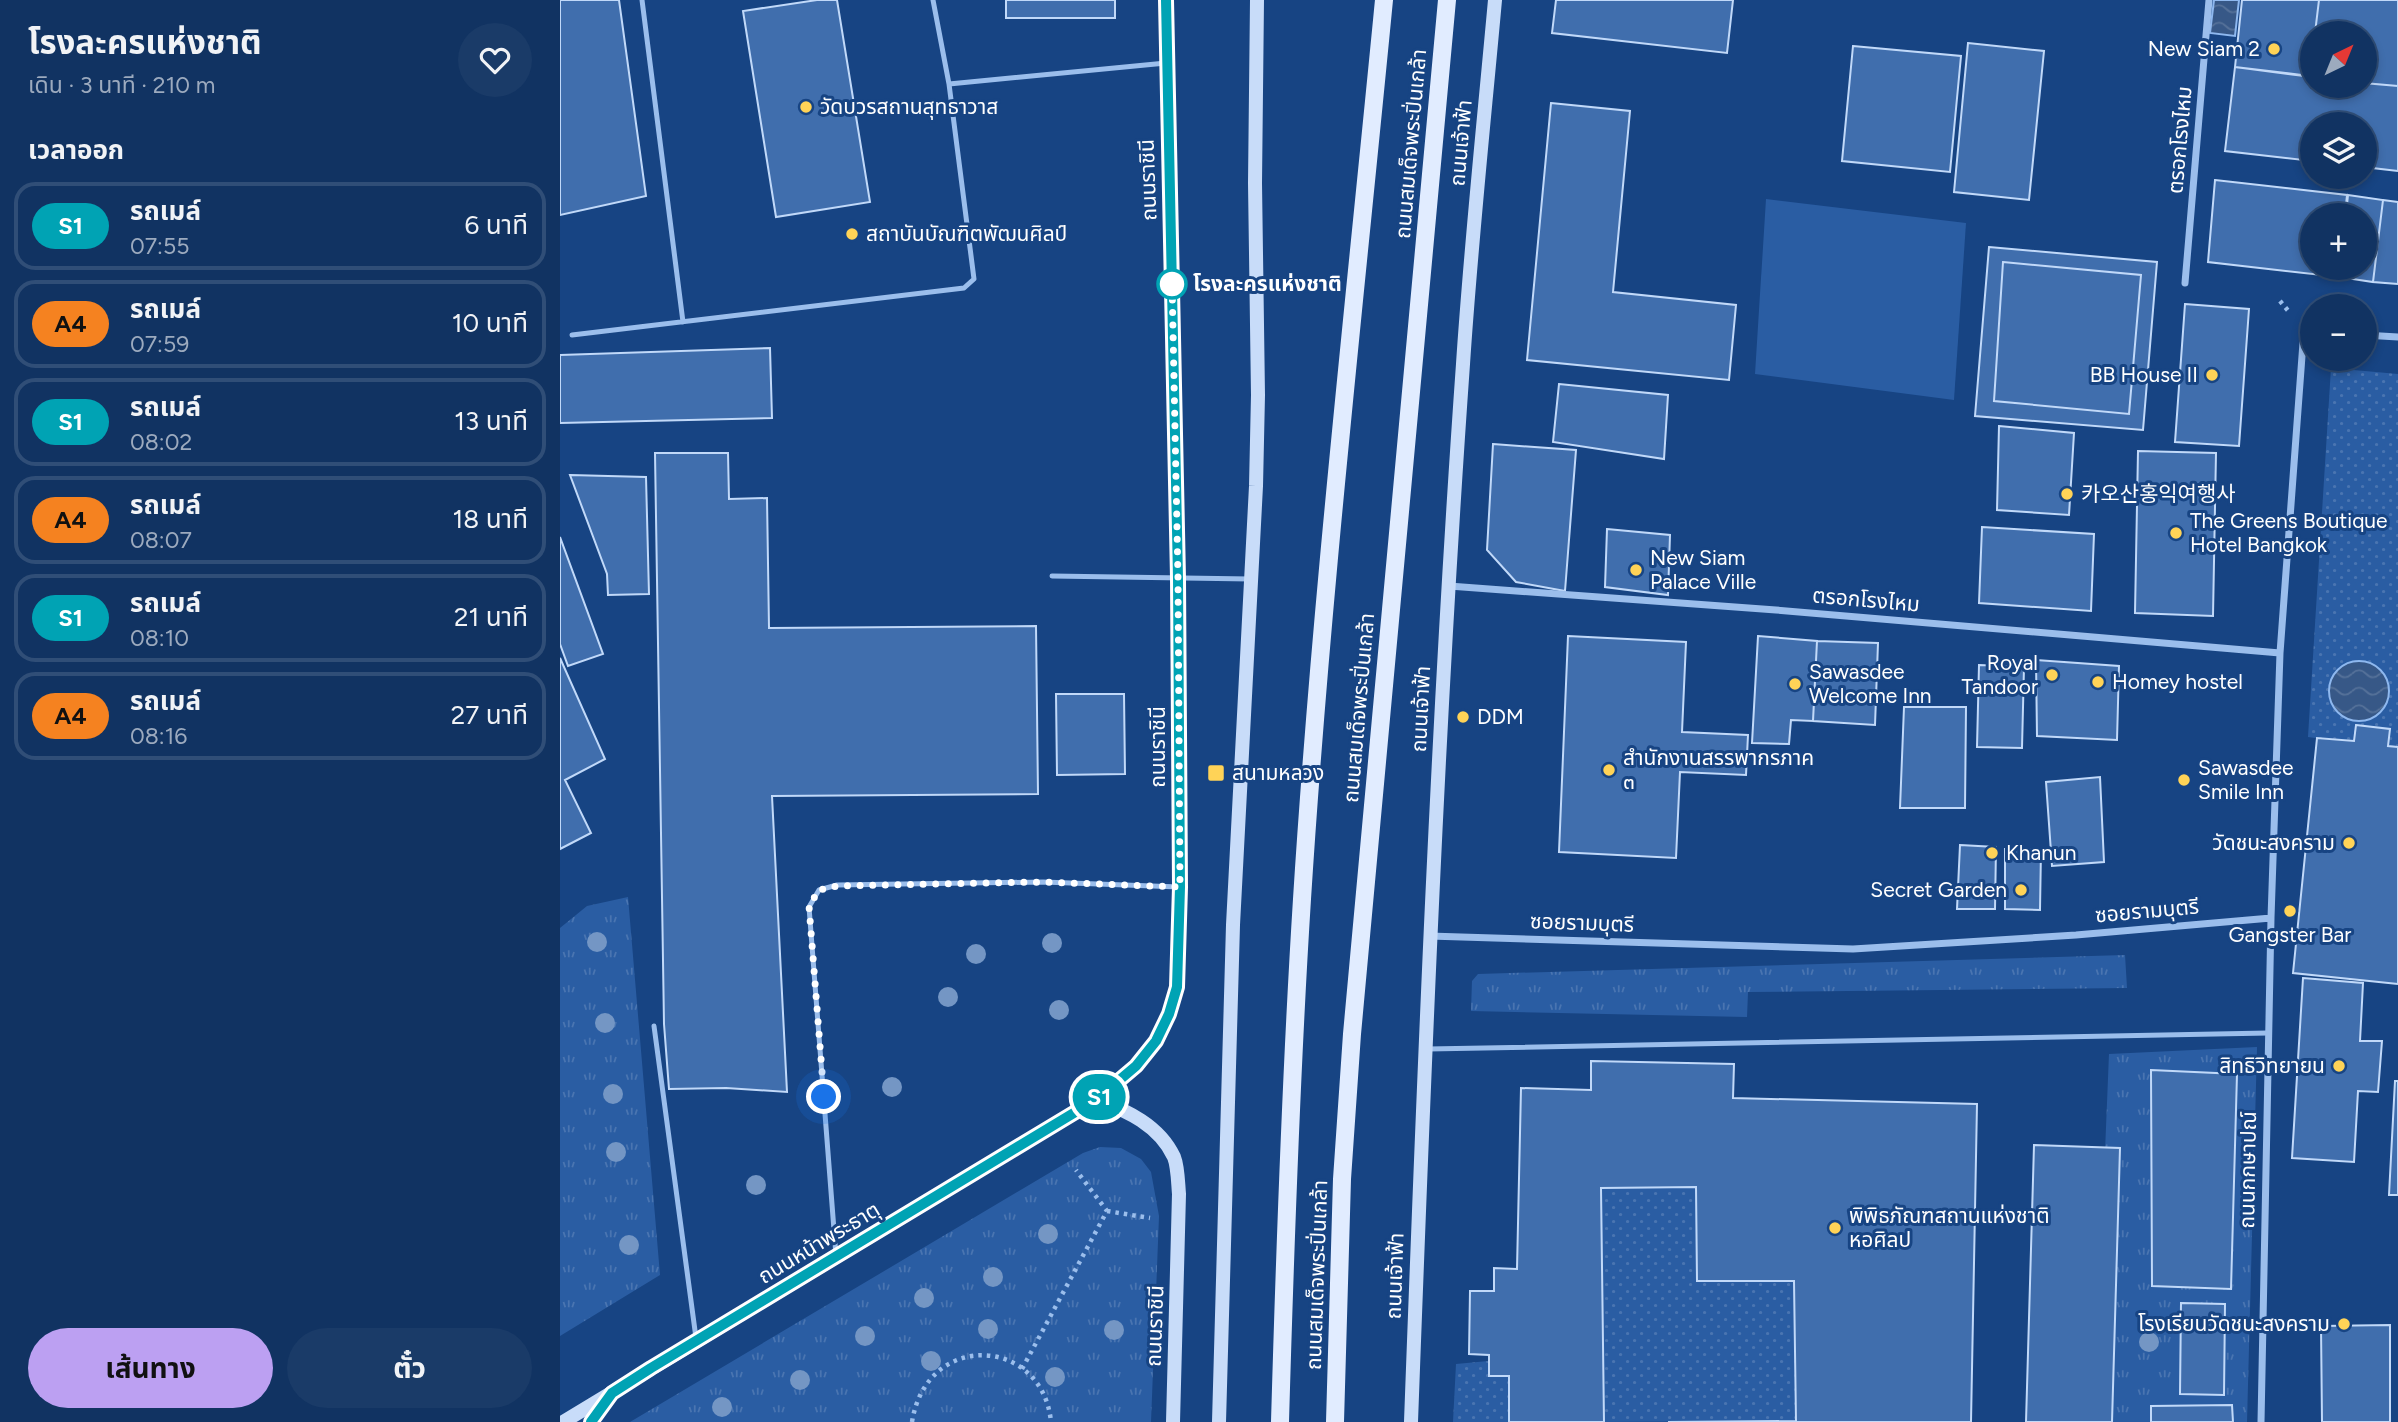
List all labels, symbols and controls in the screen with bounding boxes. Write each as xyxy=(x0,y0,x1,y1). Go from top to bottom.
north arrow xyxy=(2300,21,2376,98)
map controls xyxy=(2300,21,2377,371)
text: โรงละครแห่งชาติ xyxy=(28,23,262,62)
button: heart xyxy=(458,23,532,97)
place label: New Siam 2 xyxy=(2148,36,2260,61)
marker: New Siam 2 xyxy=(2266,41,2282,57)
street label: ถนนสมเด็จพระปิ่นเกล้า xyxy=(1389,48,1431,240)
text: เดิน · 3 นาที · 210 m xyxy=(28,71,215,99)
street label: ตรอกโรงไหม xyxy=(2162,85,2197,195)
place label: วัดบวรสถานสุทธาวาส xyxy=(820,94,998,120)
marker: วัดบวรสถานสุทธาวาส xyxy=(798,99,814,115)
street label: ถนนเจ้าฟ้า xyxy=(1444,99,1477,187)
button: layers xyxy=(2300,112,2377,189)
text: เวลาออก xyxy=(28,134,124,166)
street label: ถนนราชินี xyxy=(1134,139,1161,221)
text: รถเมล์ xyxy=(130,195,201,227)
button: + xyxy=(2300,203,2377,280)
text: 6 นาที xyxy=(465,209,528,241)
text: S1 xyxy=(58,211,83,240)
place label: สถาบันบัณฑิตพัฒนศิลป์ xyxy=(866,221,1067,246)
marker: สถาบันบัณฑิตพัฒนศิลป์ xyxy=(844,226,860,242)
text: 07:55 xyxy=(130,232,189,260)
marker: โรงละครแห่งชาติ xyxy=(1157,269,1187,299)
place label: โรงละครแห่งชาติ xyxy=(1193,271,1342,296)
text: รถเมล์ xyxy=(130,293,201,325)
button: − xyxy=(2300,294,2377,371)
text: 10 นาที xyxy=(452,307,528,339)
text: A4 xyxy=(54,309,87,338)
text: 07:59 xyxy=(130,330,189,358)
place label: BB House II xyxy=(2090,362,2198,387)
marker: BB House II xyxy=(2204,367,2220,383)
text: รถเมล์ xyxy=(130,391,201,423)
text: 13 นาที xyxy=(454,405,528,437)
text: S1 xyxy=(58,407,83,436)
text: 08:02 xyxy=(130,428,192,456)
place label: 카오산홍익여행사 xyxy=(2081,481,2236,506)
marker: 카오산홍익여행사 xyxy=(2059,486,2075,502)
text: รถเมล์ xyxy=(130,489,201,521)
text: 18 นาที xyxy=(453,503,528,535)
text: A4 xyxy=(54,505,87,534)
place label: The Greens Boutique Hotel Bangkok xyxy=(2190,508,2388,557)
marker: The Greens Boutique Hotel Bangkok xyxy=(2168,525,2184,541)
text: 08:07 xyxy=(130,526,192,554)
place label: New Siam Palace Ville xyxy=(1650,545,1756,594)
marker: New Siam Palace Ville xyxy=(1628,562,1644,578)
street label: ตรอกโรงไหม xyxy=(1811,582,1921,617)
text: รถเมล์ xyxy=(130,587,201,619)
text: 21 นาที xyxy=(454,601,528,633)
text: S1 xyxy=(58,603,83,632)
street label: ถนนสมเด็จพระปิ่นเกล้า xyxy=(1337,612,1379,804)
text: 08:10 xyxy=(130,624,189,652)
place label: Royal Tandoor xyxy=(1962,650,2038,699)
place label: Sawasdee Welcome Inn xyxy=(1809,659,1932,708)
street label: ถนนเจ้าฟ้า xyxy=(1406,665,1435,753)
marker: Royal Tandoor xyxy=(2044,667,2060,683)
place label: Homey hostel xyxy=(2112,669,2243,694)
marker: Homey hostel xyxy=(2090,674,2106,690)
marker: Sawasdee Welcome Inn xyxy=(1787,676,1803,692)
text: รถเมล์ xyxy=(130,685,201,717)
text: 27 นาที xyxy=(451,699,528,731)
text: A4 xyxy=(54,701,87,730)
place label: DDM xyxy=(1477,704,1524,729)
street label: ถนนราชินี xyxy=(1145,706,1170,788)
marker: DDM xyxy=(1455,709,1471,725)
text: 08:16 xyxy=(130,722,187,750)
place label: สำนักงานสรรพากรภาค ๓ xyxy=(1623,745,1814,794)
place label: Sawasdee Smile Inn xyxy=(2198,755,2293,804)
place label: สนามหลวง xyxy=(1232,760,1324,785)
marker: สำนักงานสรรพากรภาค ๓ xyxy=(1601,762,1617,778)
marker: สนามหลวง xyxy=(1206,763,1226,783)
marker: Sawasdee Smile Inn xyxy=(2176,772,2192,788)
place label: วัดชนะสงคราม xyxy=(2212,830,2335,855)
marker: วัดชนะสงคราม xyxy=(2341,835,2357,851)
place label: Khanun xyxy=(2006,840,2076,865)
marker: Khanun xyxy=(1984,845,2000,861)
place label: Secret Garden xyxy=(1870,877,2007,902)
marker: Secret Garden xyxy=(2013,882,2029,898)
street label: ซอยรามบุตรี xyxy=(2094,894,2200,928)
marker: Gangster Bar xyxy=(2282,903,2298,919)
street label: ซอยรามบุตรี xyxy=(1529,908,1635,938)
place label: Gangster Bar xyxy=(2229,922,2351,947)
place label: สิทธิวิทยายน xyxy=(2219,1053,2325,1078)
marker: สิทธิวิทยายน xyxy=(2331,1058,2347,1074)
line badge: S1 xyxy=(1068,1074,1130,1120)
your location xyxy=(806,1079,841,1114)
text: S1 xyxy=(1087,1082,1111,1111)
street label: ถนนกกษาปณ์ xyxy=(2234,1111,2261,1229)
street label: ถนนสมเด็จพระปิ่นเกล้า xyxy=(1300,1179,1332,1370)
street label: ถนนหน้าพระธาตุ xyxy=(753,1196,885,1290)
place label: พิพิธภัณฑสถานแห่งชาติ หอศิลป xyxy=(1849,1203,2050,1252)
marker: พิพิธภัณฑสถานแห่งชาติ หอศิลป xyxy=(1827,1220,1843,1236)
street label: ถนนเจ้าฟ้า xyxy=(1380,1232,1409,1320)
street label: ถนนราชินี xyxy=(1141,1285,1168,1367)
place label: โรงเรียนวัดชนะสงคราม xyxy=(2138,1311,2330,1336)
marker: โรงเรียนวัดชนะสงคราม xyxy=(2336,1316,2352,1332)
button: เส้นทาง xyxy=(28,1328,273,1408)
button: ตั๋ว xyxy=(287,1328,532,1408)

